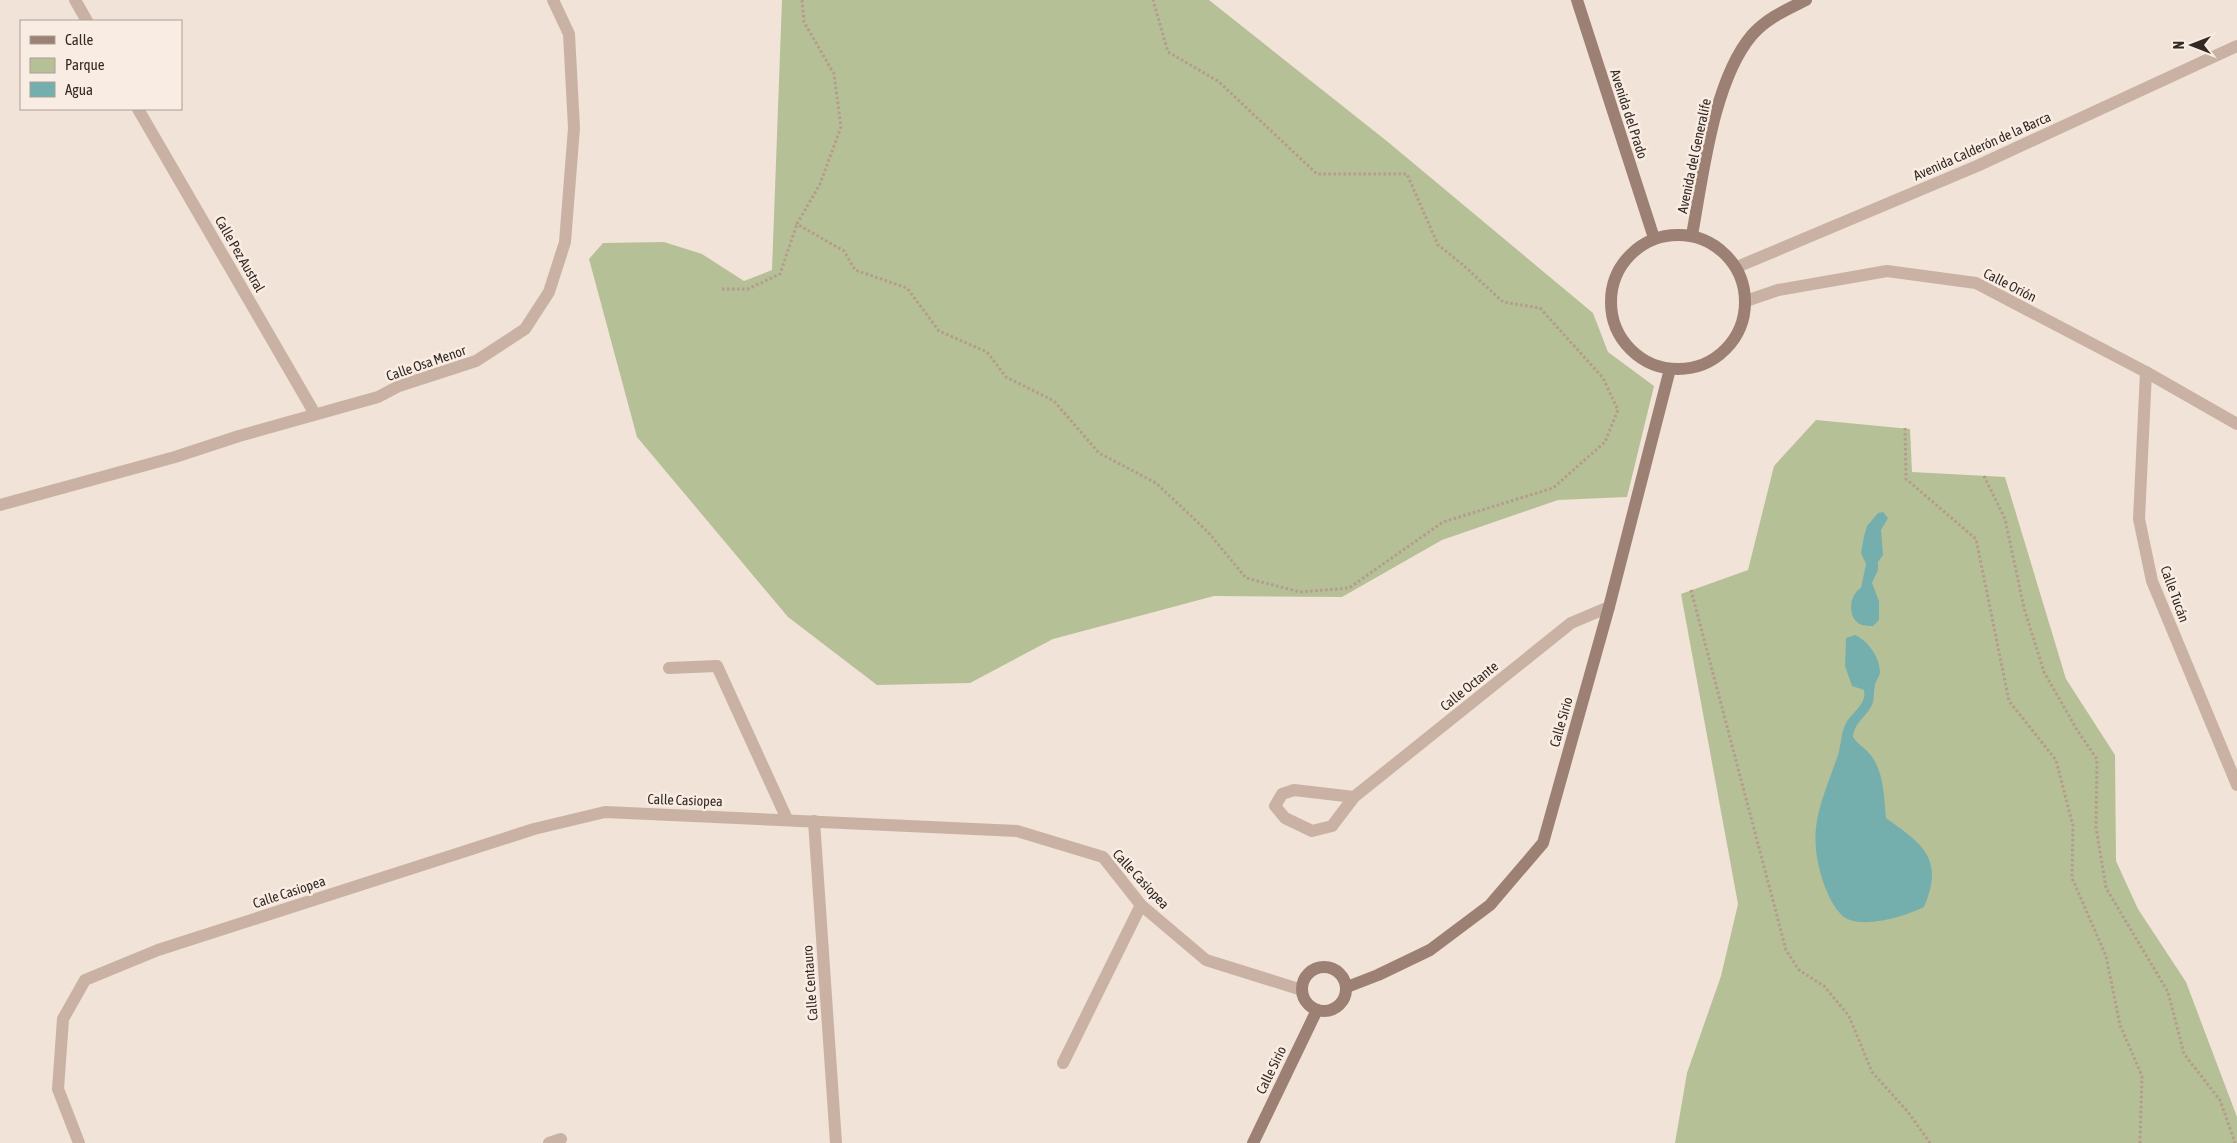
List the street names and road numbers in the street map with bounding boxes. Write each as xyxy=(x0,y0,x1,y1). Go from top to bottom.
street label: Avenida del Prado xyxy=(1607,67,1651,161)
street label: Avenida del Generalife xyxy=(1674,97,1714,215)
street label: Avenida Calderón de la Barca xyxy=(1911,108,2053,184)
street label: Calle Pez Austral xyxy=(212,213,268,295)
street label: Calle Orión xyxy=(1981,265,2039,305)
street label: Calle Osa Menor xyxy=(384,342,469,384)
street label: Calle Tucán xyxy=(2157,564,2193,624)
street label: Calle Octante xyxy=(1437,658,1501,714)
street label: Calle Sirio xyxy=(1546,695,1576,749)
street label: Calle Casiopea xyxy=(647,791,723,809)
street label: Calle Casiopea xyxy=(1109,846,1173,912)
street label: Calle Casiopea xyxy=(251,873,327,911)
street label: Calle Centauro xyxy=(799,945,821,1021)
street label: Calle Sirio xyxy=(1253,1043,1289,1097)

